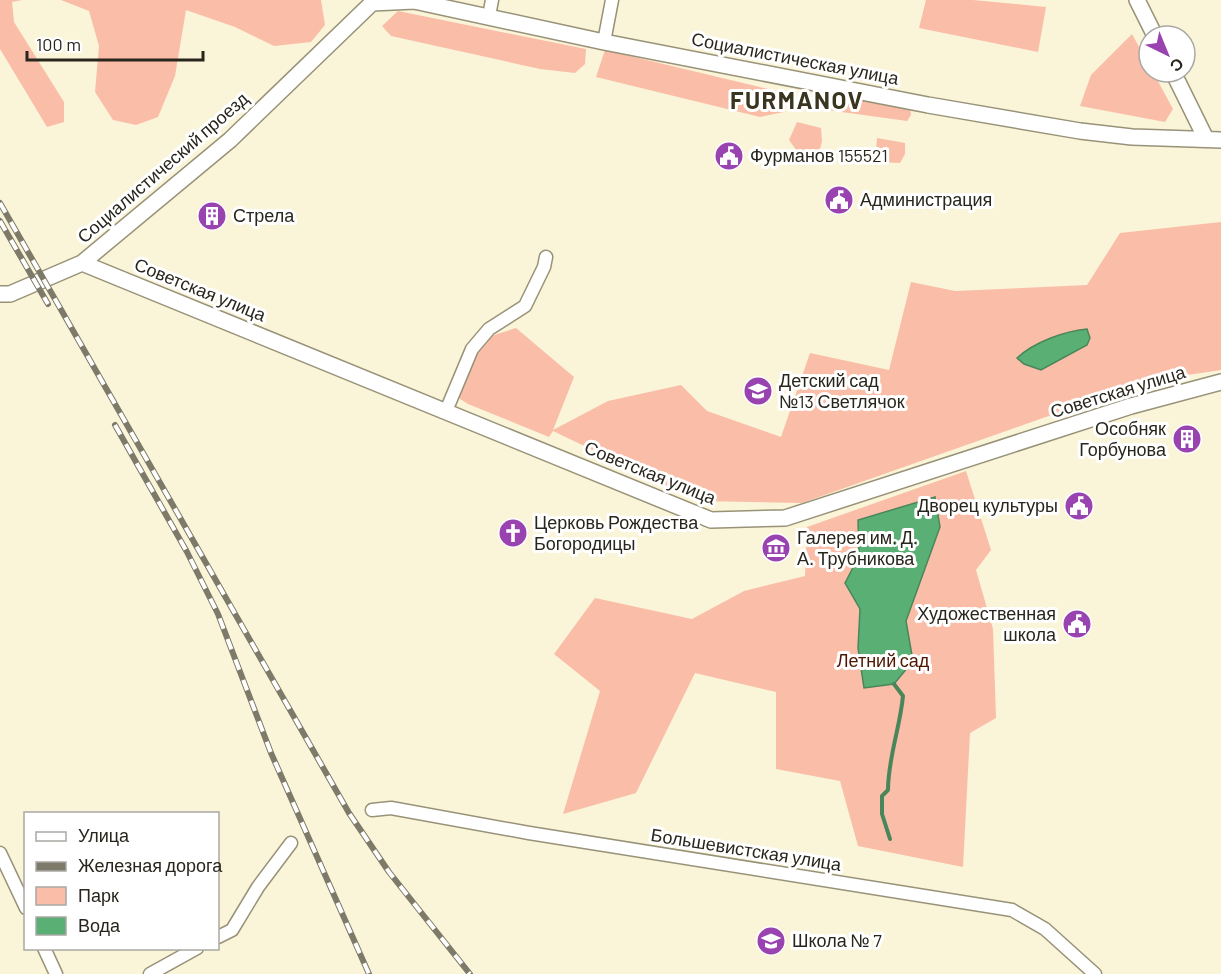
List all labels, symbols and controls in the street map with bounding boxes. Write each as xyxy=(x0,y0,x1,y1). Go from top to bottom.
scale bar xyxy=(27,24,202,62)
north arrow xyxy=(1137,24,1197,84)
street label: Социалистическая улица xyxy=(690,27,902,89)
text: 100 m xyxy=(36,33,81,55)
text: С xyxy=(1167,54,1188,77)
district label: FURMANOV xyxy=(730,85,864,114)
street label: Социалистический проезд xyxy=(72,87,253,247)
public building icon: Фурманов 155521 xyxy=(713,140,745,172)
place label: Фурманов 155521 xyxy=(750,144,888,166)
public building icon: Администрация xyxy=(823,184,855,216)
place label: Администрация xyxy=(860,188,992,210)
building icon: Стрела xyxy=(196,200,228,232)
place label: Стрела xyxy=(233,204,295,226)
street label: Советская улица xyxy=(131,253,270,326)
street label: Советская улица xyxy=(1048,360,1189,422)
place label: Детский сад №13 Светлячок xyxy=(779,369,905,412)
school or university icon: Детский сад №13 Светлячок xyxy=(742,375,774,407)
place label: Особняк Горбунова xyxy=(1079,417,1167,460)
building icon: Особняк Горбунова xyxy=(1171,423,1203,455)
street label: Советская улица xyxy=(581,436,720,509)
public building icon: Дворец культуры xyxy=(1063,490,1095,522)
place label: Дворец культуры xyxy=(917,494,1058,516)
place label: Церковь Рождества Богородицы xyxy=(534,511,699,554)
church icon: Церковь Рождества Богородицы xyxy=(497,517,529,549)
place label: Галерея им. Д. А. Трубникова xyxy=(797,526,918,569)
museum icon: Галерея им. Д. А. Трубникова xyxy=(760,532,792,564)
place label: Художественная школа xyxy=(917,602,1057,645)
public building icon: Художественная школа xyxy=(1061,608,1093,640)
park label: Летний сад xyxy=(837,649,930,671)
legend xyxy=(24,812,219,950)
street label: Большевистская улица xyxy=(649,823,844,875)
text: Улица xyxy=(78,824,130,846)
text: Железная дорога xyxy=(78,854,223,876)
text: Парк xyxy=(78,884,119,906)
text: Вода xyxy=(78,914,121,936)
school or university icon: Школа № 7 xyxy=(755,925,787,957)
place label: Школа № 7 xyxy=(792,929,882,951)

